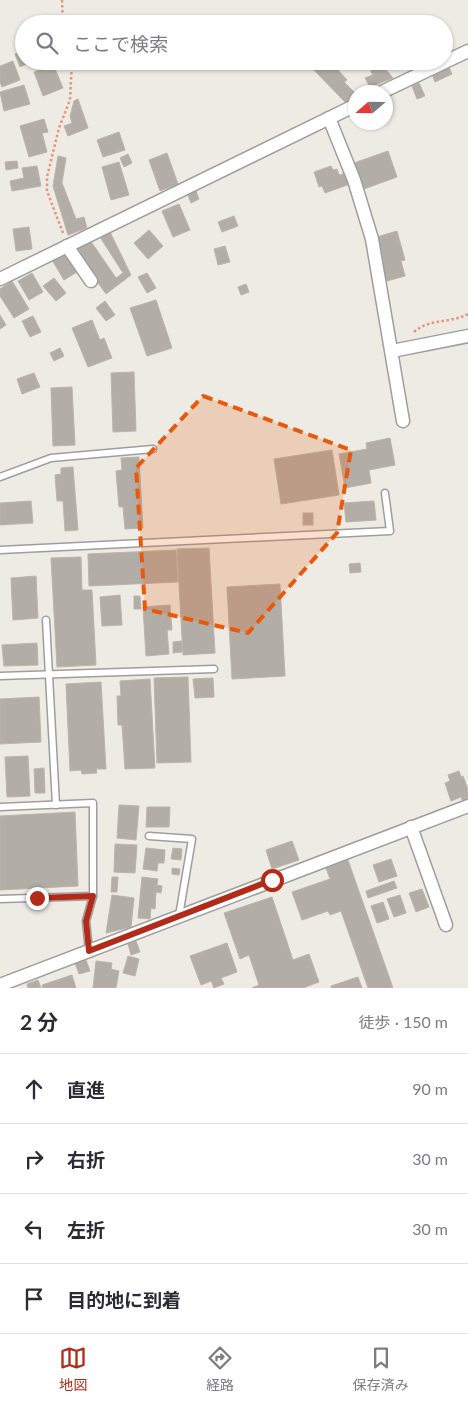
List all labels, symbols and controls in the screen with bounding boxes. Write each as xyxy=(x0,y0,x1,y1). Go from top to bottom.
search box xyxy=(15,15,453,70)
icon: search xyxy=(33,29,61,57)
text: ここで検索 xyxy=(73,32,168,55)
north arrow xyxy=(348,85,393,130)
route start xyxy=(261,869,284,892)
route end xyxy=(26,887,49,910)
text: 2 分 xyxy=(20,1009,58,1034)
text: 徒歩 · 150 m xyxy=(359,1012,448,1031)
icon: ahead xyxy=(20,1075,48,1103)
text: 直進 xyxy=(67,1078,105,1101)
text: 90 m xyxy=(412,1079,448,1098)
icon: right xyxy=(20,1145,48,1173)
text: 右折 xyxy=(67,1148,105,1171)
text: 30 m xyxy=(412,1149,448,1168)
icon: left xyxy=(20,1215,48,1243)
text: 左折 xyxy=(67,1218,105,1241)
text: 30 m xyxy=(412,1219,448,1238)
icon: arrive xyxy=(20,1285,48,1313)
text: 目的地に到着 xyxy=(67,1288,181,1311)
tab: 地図 xyxy=(59,1344,87,1394)
tab: 経路 xyxy=(206,1344,234,1394)
tab: 保存済み xyxy=(353,1344,409,1394)

